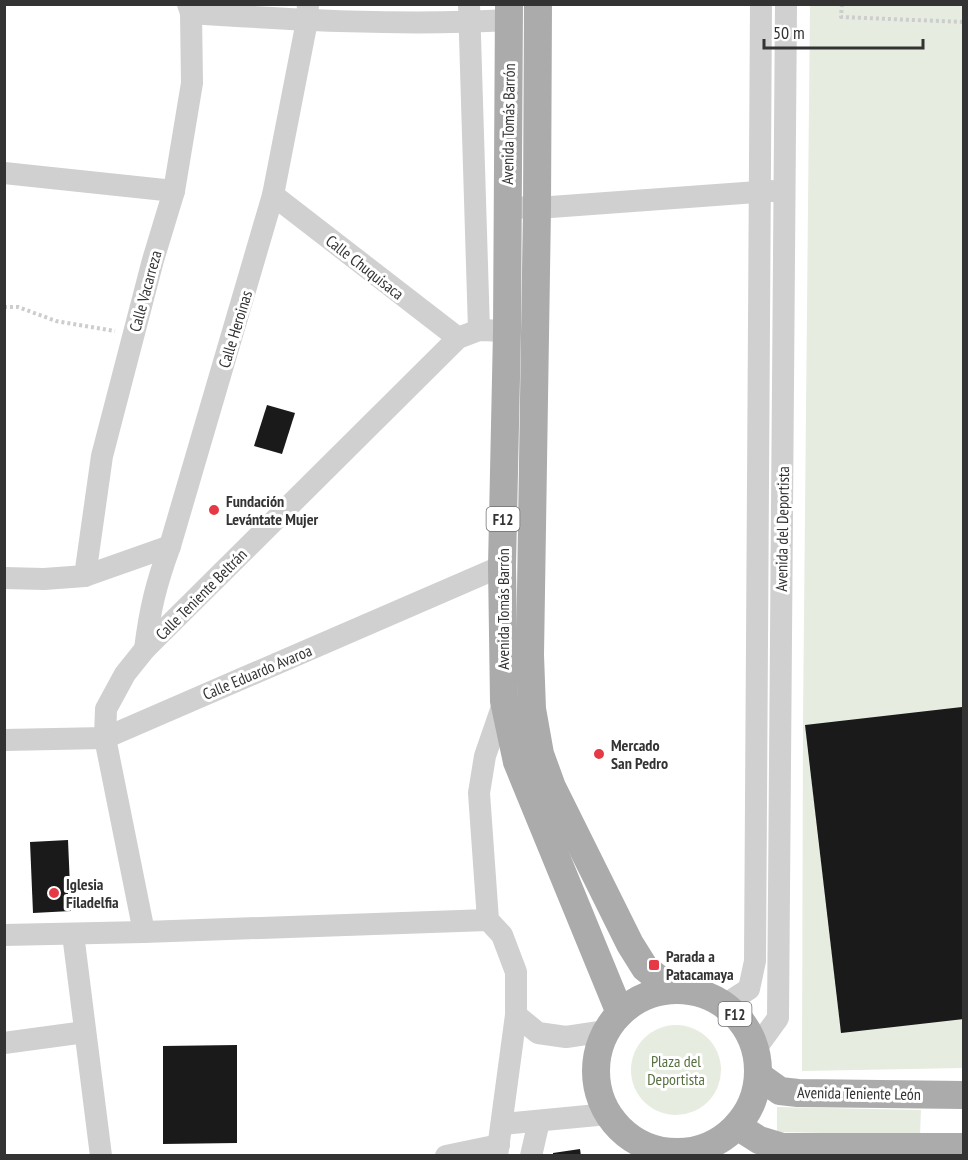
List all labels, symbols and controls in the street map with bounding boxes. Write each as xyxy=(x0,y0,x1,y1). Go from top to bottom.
scale bar xyxy=(764,12,923,50)
text: 50 m xyxy=(773,21,805,44)
street label: Avenida Tomás Barrón xyxy=(497,63,519,185)
street label: Calle Chuquisaca xyxy=(322,230,408,304)
street label: Calle Vacarreza xyxy=(125,248,165,334)
street label: Calle Heroinas xyxy=(214,288,256,370)
street label: Avenida del Deportista xyxy=(771,466,793,592)
place label: Fundación Levántate Mujer xyxy=(226,491,318,529)
marker: Fundación Levántate Mujer xyxy=(207,503,221,517)
road number: F12 xyxy=(486,507,520,531)
street label: Calle Teniente Beltrán xyxy=(151,544,251,644)
street label: Avenida Tomás Barrón xyxy=(493,548,513,670)
street label: Calle Eduardo Avaroa xyxy=(199,640,315,704)
place label: Mercado San Pedro xyxy=(611,735,668,773)
marker: Mercado San Pedro xyxy=(592,747,606,761)
place label: Iglesia Filadelfia xyxy=(66,874,119,912)
marker: Iglesia Filadelfia xyxy=(47,886,61,900)
place label: Parada a Patacamaya xyxy=(666,946,734,984)
marker: Parada a Patacamaya xyxy=(647,958,661,972)
road number: F12 xyxy=(718,1002,752,1026)
park label: Plaza del Deportista xyxy=(647,1051,705,1089)
street label: Avenida Teniente León xyxy=(797,1082,921,1104)

